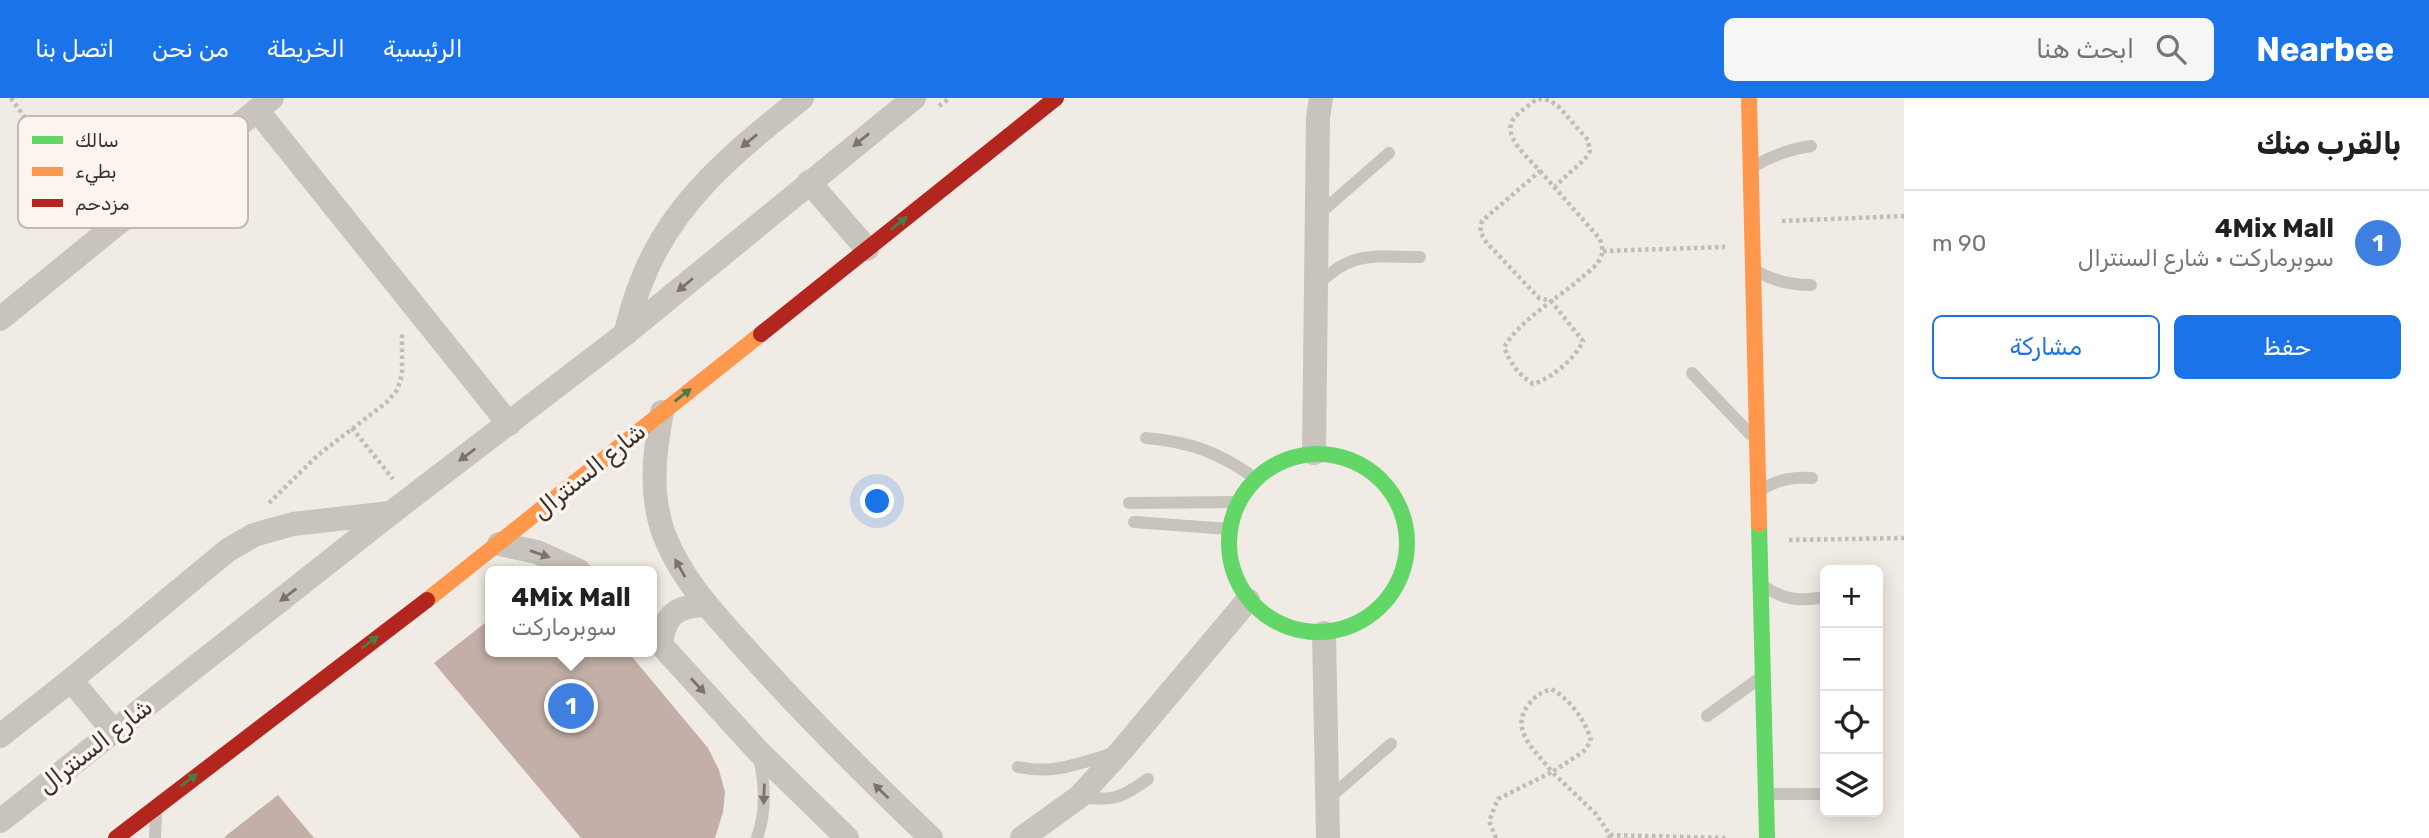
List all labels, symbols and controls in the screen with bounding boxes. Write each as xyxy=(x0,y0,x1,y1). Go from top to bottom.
search box xyxy=(1724,18,2214,81)
icon: search xyxy=(2152,30,2190,68)
text: Nearbee xyxy=(2256,30,2394,69)
text: ابحث هنا xyxy=(2036,34,2134,65)
text: اتصل بنا xyxy=(35,35,114,63)
text: من نحن xyxy=(152,35,229,63)
text: الخريطة xyxy=(267,35,345,63)
text: الرئيسية xyxy=(383,35,463,63)
legend xyxy=(18,116,248,228)
text: بالقرب منك xyxy=(2256,126,2401,162)
text: سالك xyxy=(75,129,119,152)
one-way arrow xyxy=(740,133,758,148)
one-way arrow xyxy=(852,133,870,148)
text: بطيء xyxy=(75,160,117,186)
text: مزدحم xyxy=(75,192,130,216)
text: 4Mix Mall xyxy=(2215,213,2334,244)
one-way arrow xyxy=(891,216,908,231)
text: 90 m xyxy=(1932,229,1986,257)
text: 1 xyxy=(2372,229,2384,257)
text: سوبرماركت · شارع السنترال xyxy=(2078,244,2334,272)
one-way arrow xyxy=(676,277,694,292)
button: مشاركة xyxy=(1932,315,2160,379)
button: حفظ xyxy=(2174,315,2401,379)
one-way arrow xyxy=(674,388,692,403)
street label: شارع السنترال xyxy=(527,417,653,527)
one-way arrow xyxy=(459,448,477,463)
your location xyxy=(860,484,894,518)
one-way arrow xyxy=(530,549,551,560)
one-way arrow xyxy=(674,558,686,578)
map controls xyxy=(1820,565,1883,817)
button: + xyxy=(1820,565,1883,628)
popup xyxy=(485,566,657,657)
text: 4Mix Mall xyxy=(511,582,631,613)
one-way arrow xyxy=(279,587,297,602)
text: سوبرماركت xyxy=(511,613,617,641)
button: − xyxy=(1820,628,1883,691)
one-way arrow xyxy=(361,636,379,650)
one-way arrow xyxy=(689,677,705,694)
pin: 1 xyxy=(548,680,594,732)
button: locate xyxy=(1820,691,1883,754)
street label: شارع السنترال xyxy=(32,693,159,801)
button: layers xyxy=(1820,754,1883,817)
one-way arrow xyxy=(180,774,198,788)
one-way arrow xyxy=(873,782,890,799)
one-way arrow xyxy=(758,783,769,805)

